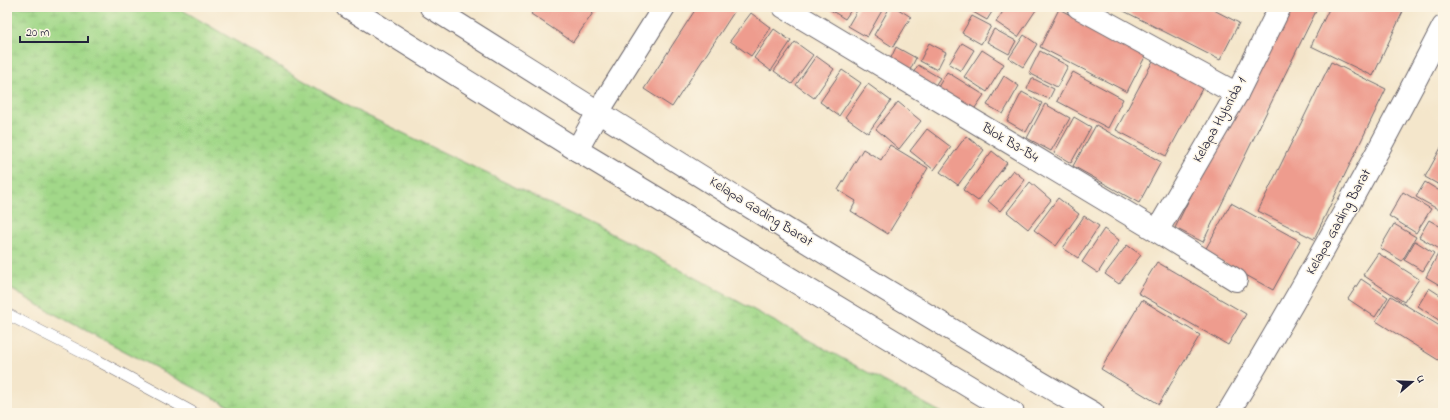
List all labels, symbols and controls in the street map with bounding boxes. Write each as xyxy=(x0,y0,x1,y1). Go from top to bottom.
scale bar xyxy=(20,18,88,44)
text: 20 m xyxy=(26,24,49,42)
street label: Kelapa Hybrida 1 xyxy=(1188,73,1253,167)
street label: Blok B3-B4 xyxy=(977,117,1043,168)
street label: Kelapa Gading Barat xyxy=(1301,165,1378,279)
street label: Kelapa Gading Barat xyxy=(705,172,817,253)
north arrow xyxy=(1392,362,1432,402)
text: U xyxy=(1412,373,1429,385)

